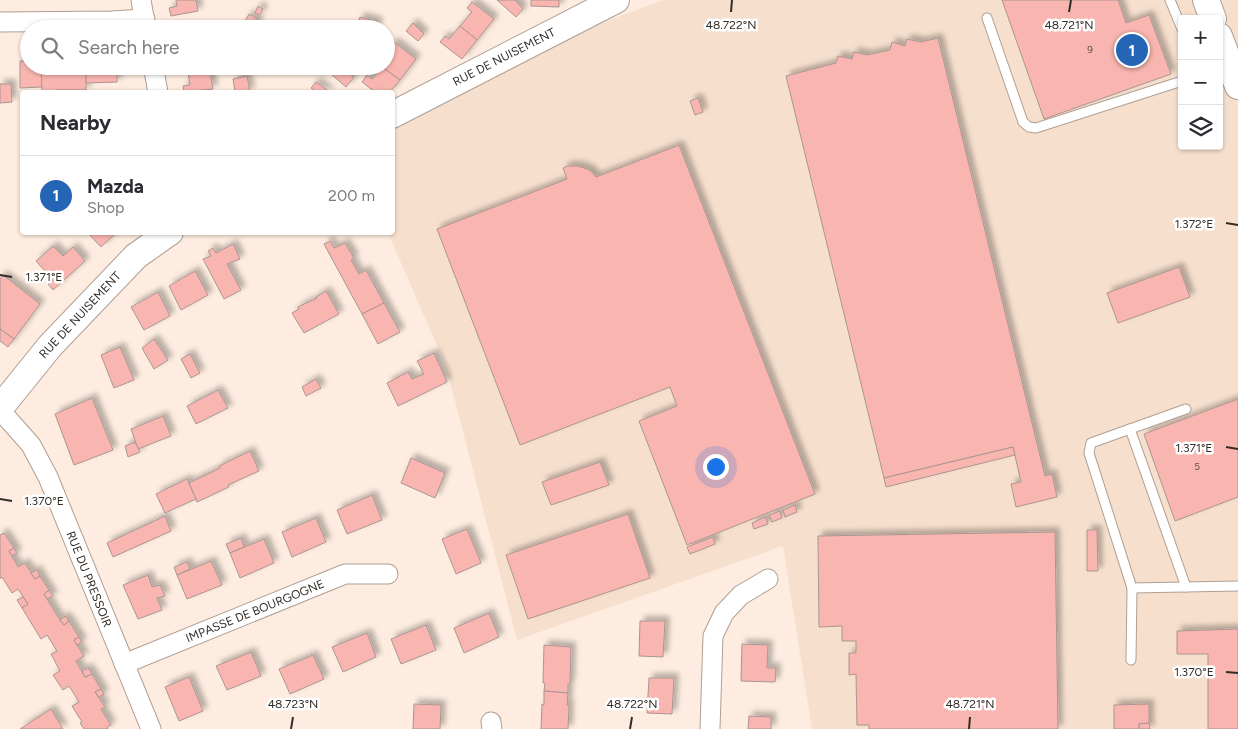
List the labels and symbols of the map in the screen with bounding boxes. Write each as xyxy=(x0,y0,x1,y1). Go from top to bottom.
text: 48.722°N xyxy=(706,18,756,32)
text: 48.721°N xyxy=(1044,18,1094,32)
street label: RUE DE NUISEMENT xyxy=(450,25,558,89)
pin: 1 xyxy=(1116,31,1148,69)
house number: 9 xyxy=(1087,43,1093,56)
text: 1.372°E xyxy=(1175,217,1213,231)
street label: RUE DE NUISEMENT xyxy=(36,269,124,361)
text: 1.371°E xyxy=(26,270,62,284)
text: 1.371°E xyxy=(1176,441,1212,455)
your location xyxy=(703,454,729,480)
house number: 5 xyxy=(1194,460,1200,473)
text: 1.370°E xyxy=(24,494,64,508)
street label: RUE DU PRESSOIR xyxy=(63,529,115,629)
street label: IMPASSE DE BOURGOGNE xyxy=(184,577,326,645)
text: 1.370°E xyxy=(1174,665,1214,679)
text: 48.723°N xyxy=(268,697,318,711)
text: 48.722°N xyxy=(607,697,657,711)
text: 48.721°N xyxy=(945,697,995,711)

